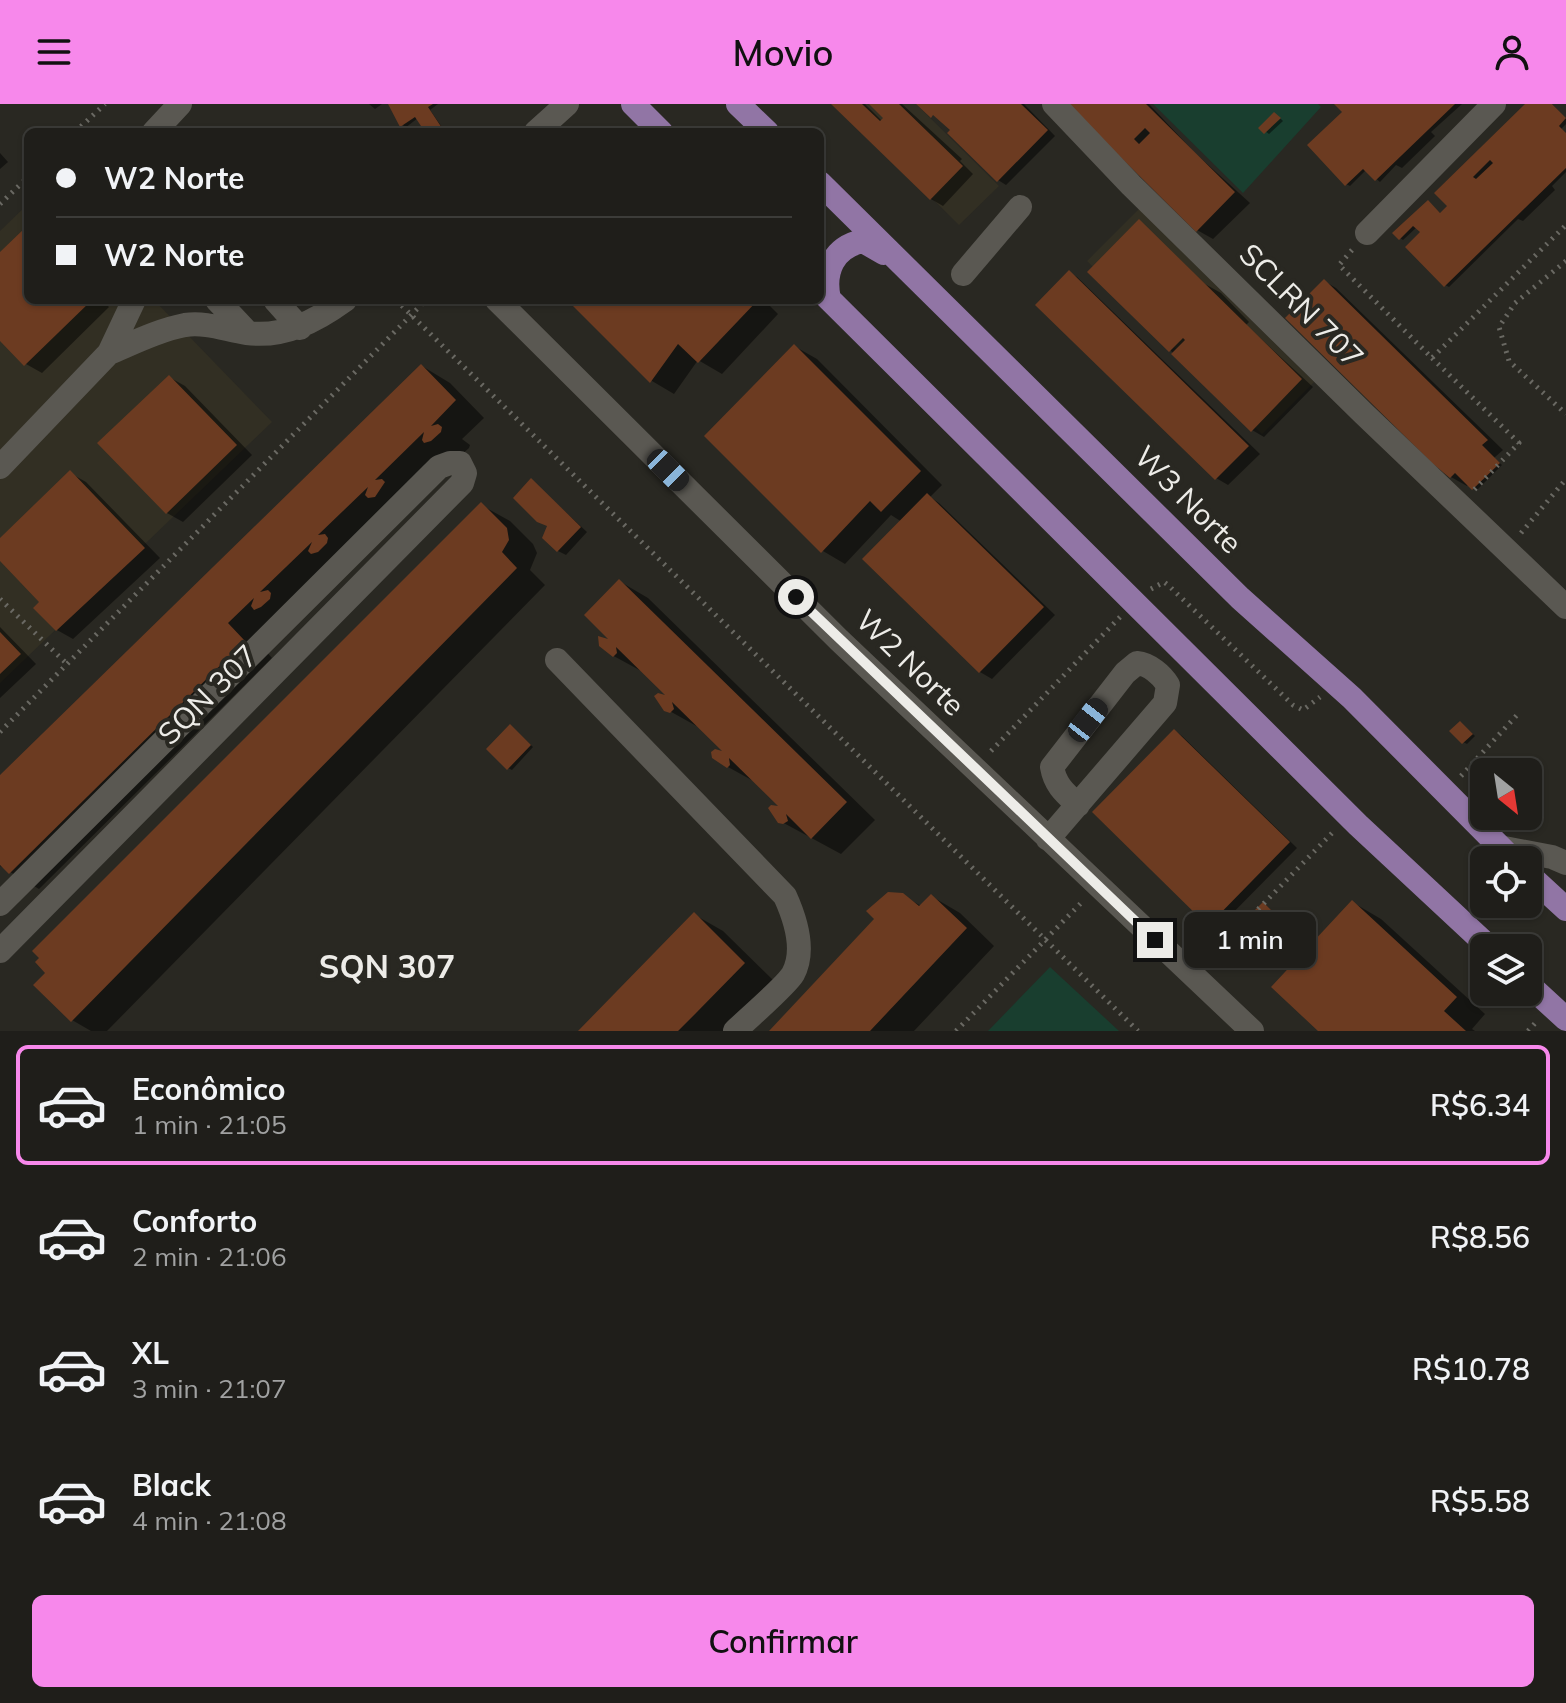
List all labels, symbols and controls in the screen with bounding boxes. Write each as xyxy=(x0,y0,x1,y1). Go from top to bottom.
icon: menu xyxy=(32,30,76,74)
text: Movio xyxy=(733,30,833,75)
icon: person xyxy=(1490,30,1534,74)
text: W2 Norte xyxy=(104,159,245,197)
street label: SCLRN 707 xyxy=(1232,235,1372,375)
text: W2 Norte xyxy=(104,236,245,274)
street label: W3 Norte xyxy=(1127,437,1251,561)
car xyxy=(643,445,693,495)
route start xyxy=(778,579,814,615)
street label: W2 Norte xyxy=(848,601,973,724)
street label: SQN 307 xyxy=(149,636,265,752)
car xyxy=(1064,694,1112,746)
north arrow xyxy=(1470,758,1542,830)
map controls xyxy=(1470,758,1542,1006)
button: locate xyxy=(1470,846,1542,918)
callout: 1 min xyxy=(1183,912,1315,968)
route end xyxy=(1137,922,1173,958)
text: 1 min xyxy=(1216,923,1284,956)
button: layers xyxy=(1470,934,1542,1006)
district label: SQN 307 xyxy=(319,946,455,986)
icon: car xyxy=(36,1069,108,1141)
text: Econômico xyxy=(132,1070,286,1108)
text: R$6.34 xyxy=(1430,1086,1530,1124)
text: 1 min · 21:05 xyxy=(132,1108,287,1141)
icon: car xyxy=(36,1201,108,1273)
text: Conforto xyxy=(132,1202,257,1240)
text: R$8.56 xyxy=(1430,1218,1530,1256)
text: 2 min · 21:06 xyxy=(132,1240,287,1273)
icon: car xyxy=(36,1333,108,1405)
text: XL xyxy=(132,1334,169,1372)
text: R$10.78 xyxy=(1412,1350,1530,1388)
text: 3 min · 21:07 xyxy=(132,1372,287,1405)
icon: car xyxy=(36,1465,108,1537)
text: Black xyxy=(132,1466,211,1504)
text: R$5.58 xyxy=(1430,1482,1530,1520)
text: 4 min · 21:08 xyxy=(132,1504,287,1537)
button: Confirmar xyxy=(32,1595,1534,1687)

